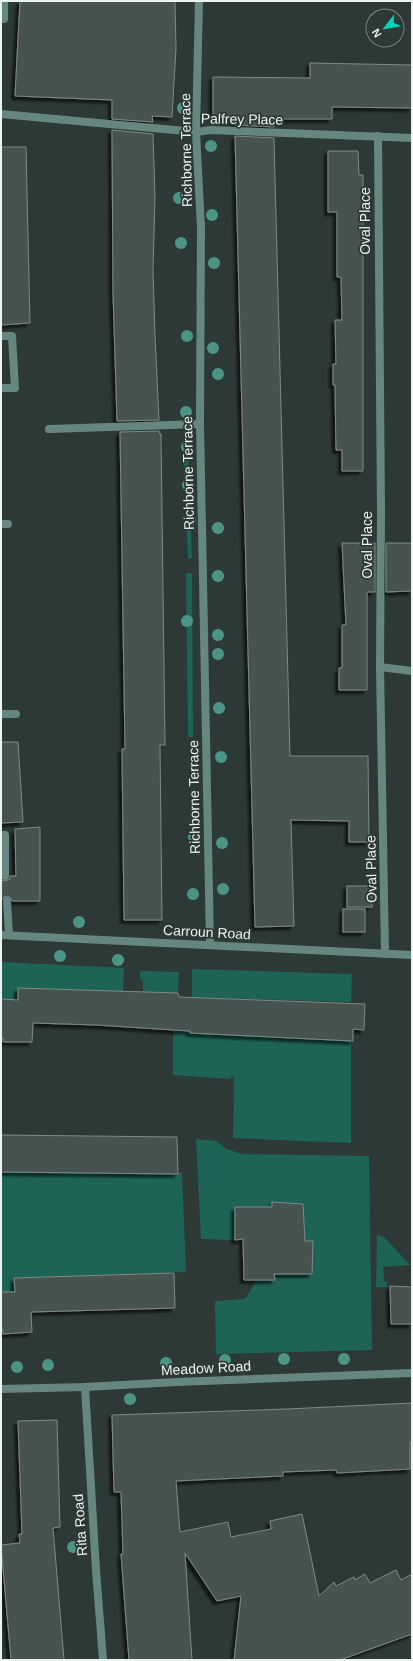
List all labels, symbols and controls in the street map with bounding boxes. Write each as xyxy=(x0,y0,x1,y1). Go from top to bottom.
north arrow xyxy=(365,8,405,48)
text: N xyxy=(369,27,384,40)
street label: Richborne Terrace xyxy=(177,93,195,207)
street label: Palfrey Place xyxy=(201,110,284,128)
street label: Oval Place xyxy=(357,187,373,255)
street label: Richborne Terrace xyxy=(179,416,197,530)
street label: Oval Place xyxy=(359,511,375,579)
street label: Richborne Terrace xyxy=(185,740,203,854)
street label: Oval Place xyxy=(362,835,380,903)
street label: Carroun Road xyxy=(163,922,251,942)
street label: Meadow Road xyxy=(161,1358,251,1378)
street label: Rita Road xyxy=(70,1493,90,1557)

